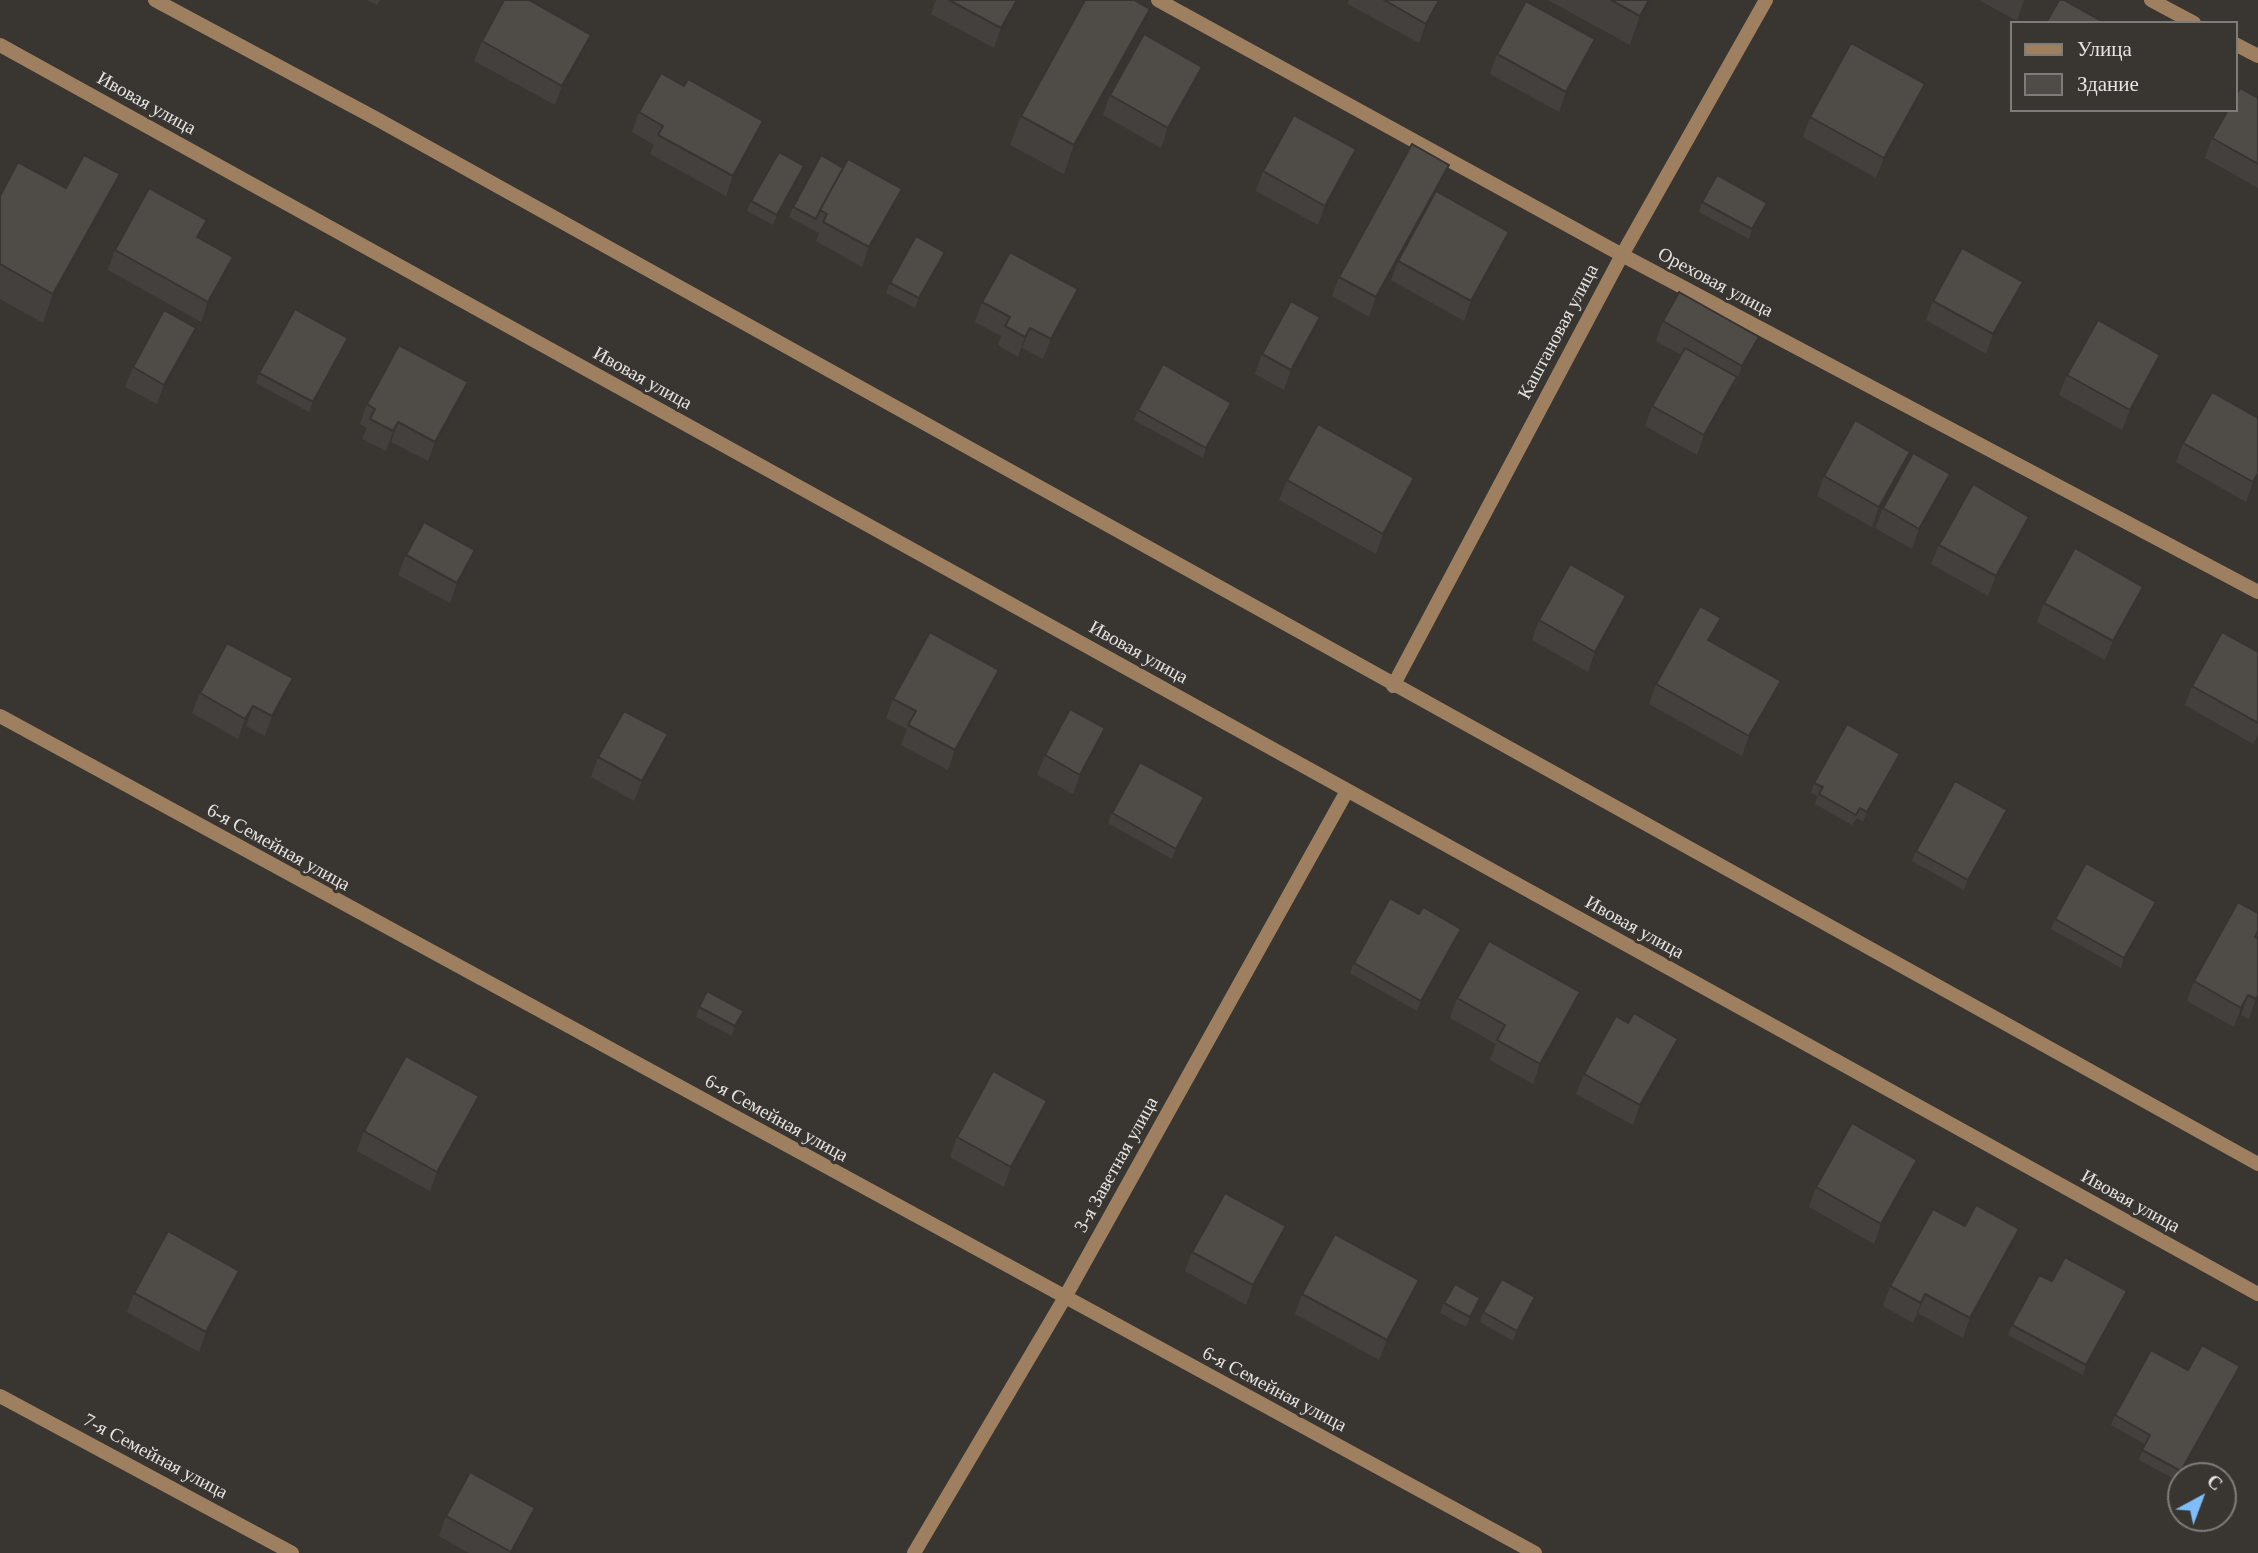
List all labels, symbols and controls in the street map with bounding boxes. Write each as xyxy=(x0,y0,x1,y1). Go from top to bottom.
legend xyxy=(2010,21,2237,112)
text: Улица xyxy=(2077,37,2132,61)
street label: Ивовая улица xyxy=(93,67,199,141)
text: Здание xyxy=(2077,72,2139,96)
street label: Ореховая улица xyxy=(1653,243,1777,323)
street label: Каштановая улица xyxy=(1514,261,1604,403)
street label: Ивовая улица xyxy=(589,342,695,416)
street label: Ивовая улица xyxy=(1085,616,1191,690)
street label: 6-я Семейная улица xyxy=(202,799,354,897)
street label: Ивовая улица xyxy=(1581,891,1687,965)
street label: 6-я Семейная улица xyxy=(700,1070,852,1168)
street label: 3-я Заветная улица xyxy=(1070,1093,1164,1237)
street label: Ивовая улица xyxy=(2077,1165,2183,1239)
street label: 6-я Семейная улица xyxy=(1198,1342,1350,1438)
street label: 7-я Семейная улица xyxy=(79,1409,231,1505)
north arrow xyxy=(2167,1462,2237,1532)
text: С xyxy=(2203,1470,2227,1495)

